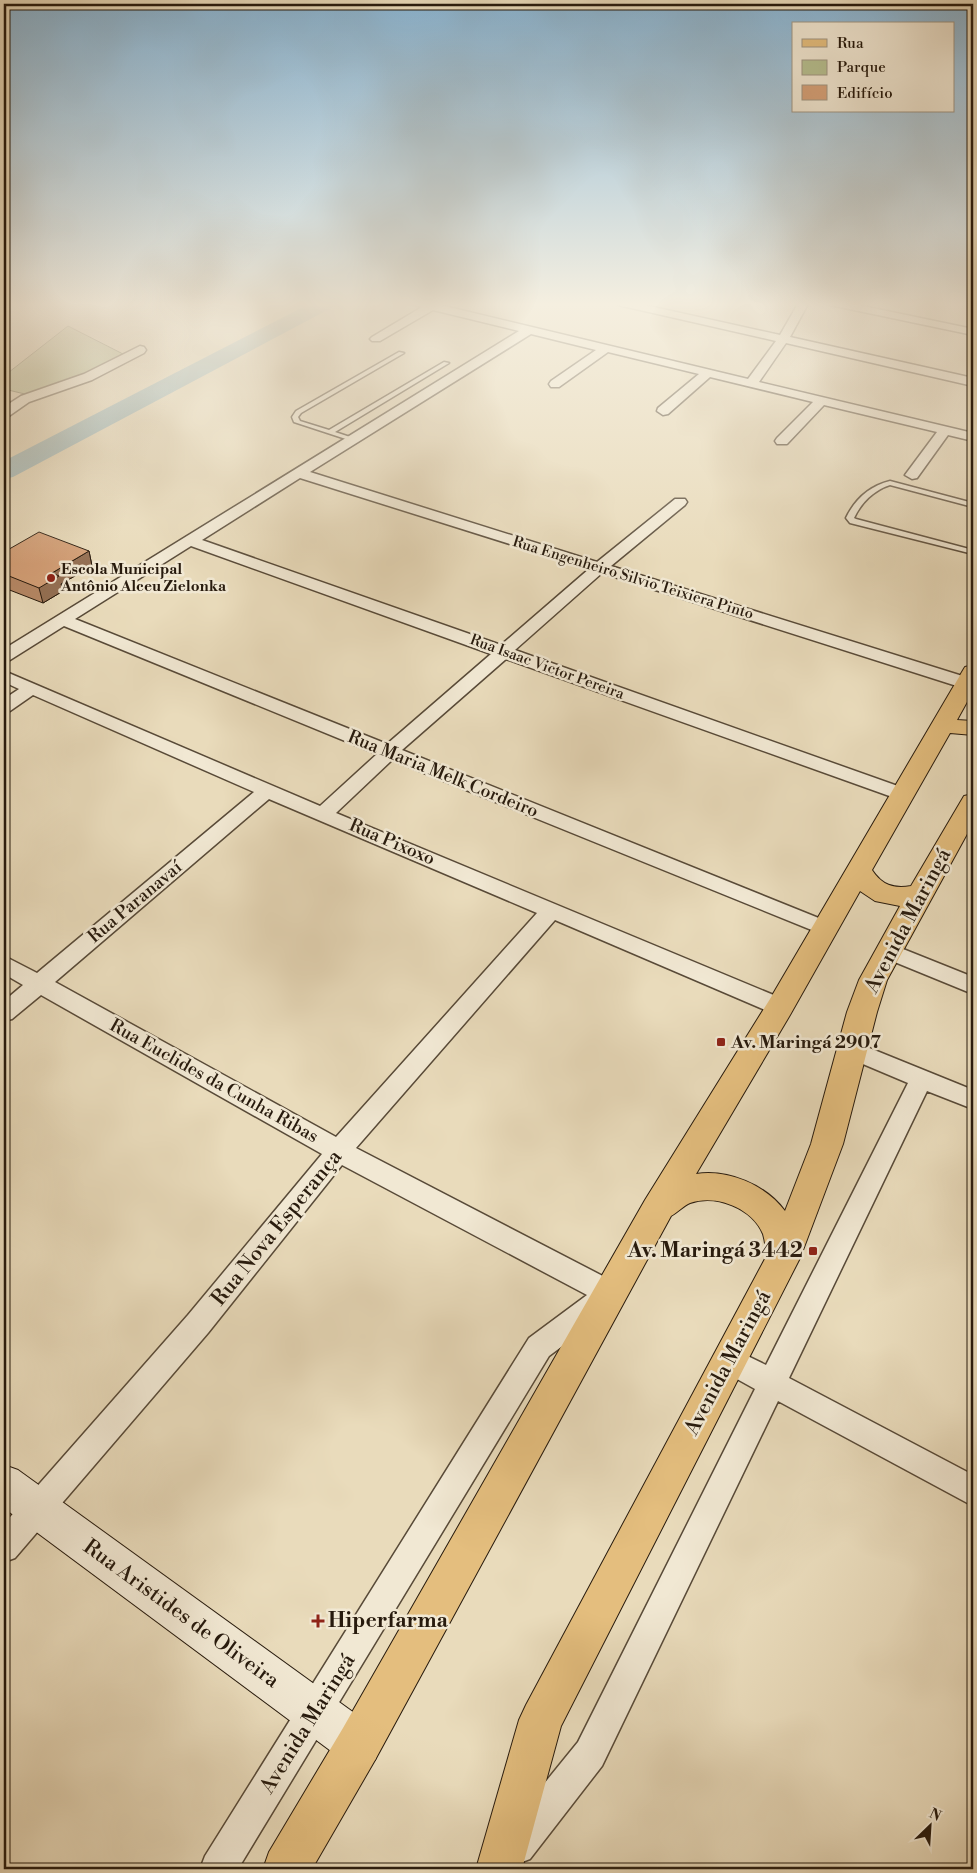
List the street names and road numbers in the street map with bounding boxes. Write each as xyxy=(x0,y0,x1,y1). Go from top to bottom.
street label: Rua Engenheiro Silvio Teixiera Pinto xyxy=(510,532,756,624)
street label: Rua Isaac Victor Pereira xyxy=(467,630,627,704)
street label: Rua Maria Melk Cordeiro xyxy=(344,725,542,823)
street label: Rua Pixoxo xyxy=(346,814,438,870)
street label: Avenida Maringá xyxy=(858,844,957,999)
street label: Rua Paranavaí xyxy=(83,855,188,948)
street label: Rua Euclides da Cunha Ribas xyxy=(106,1014,322,1148)
street label: Rua Nova Esperança xyxy=(206,1144,348,1311)
street label: Avenida Maringá xyxy=(678,1286,777,1441)
street label: Rua Aristides de Oliveira xyxy=(78,1534,284,1694)
street label: Avenida Maringá xyxy=(254,1649,362,1800)

